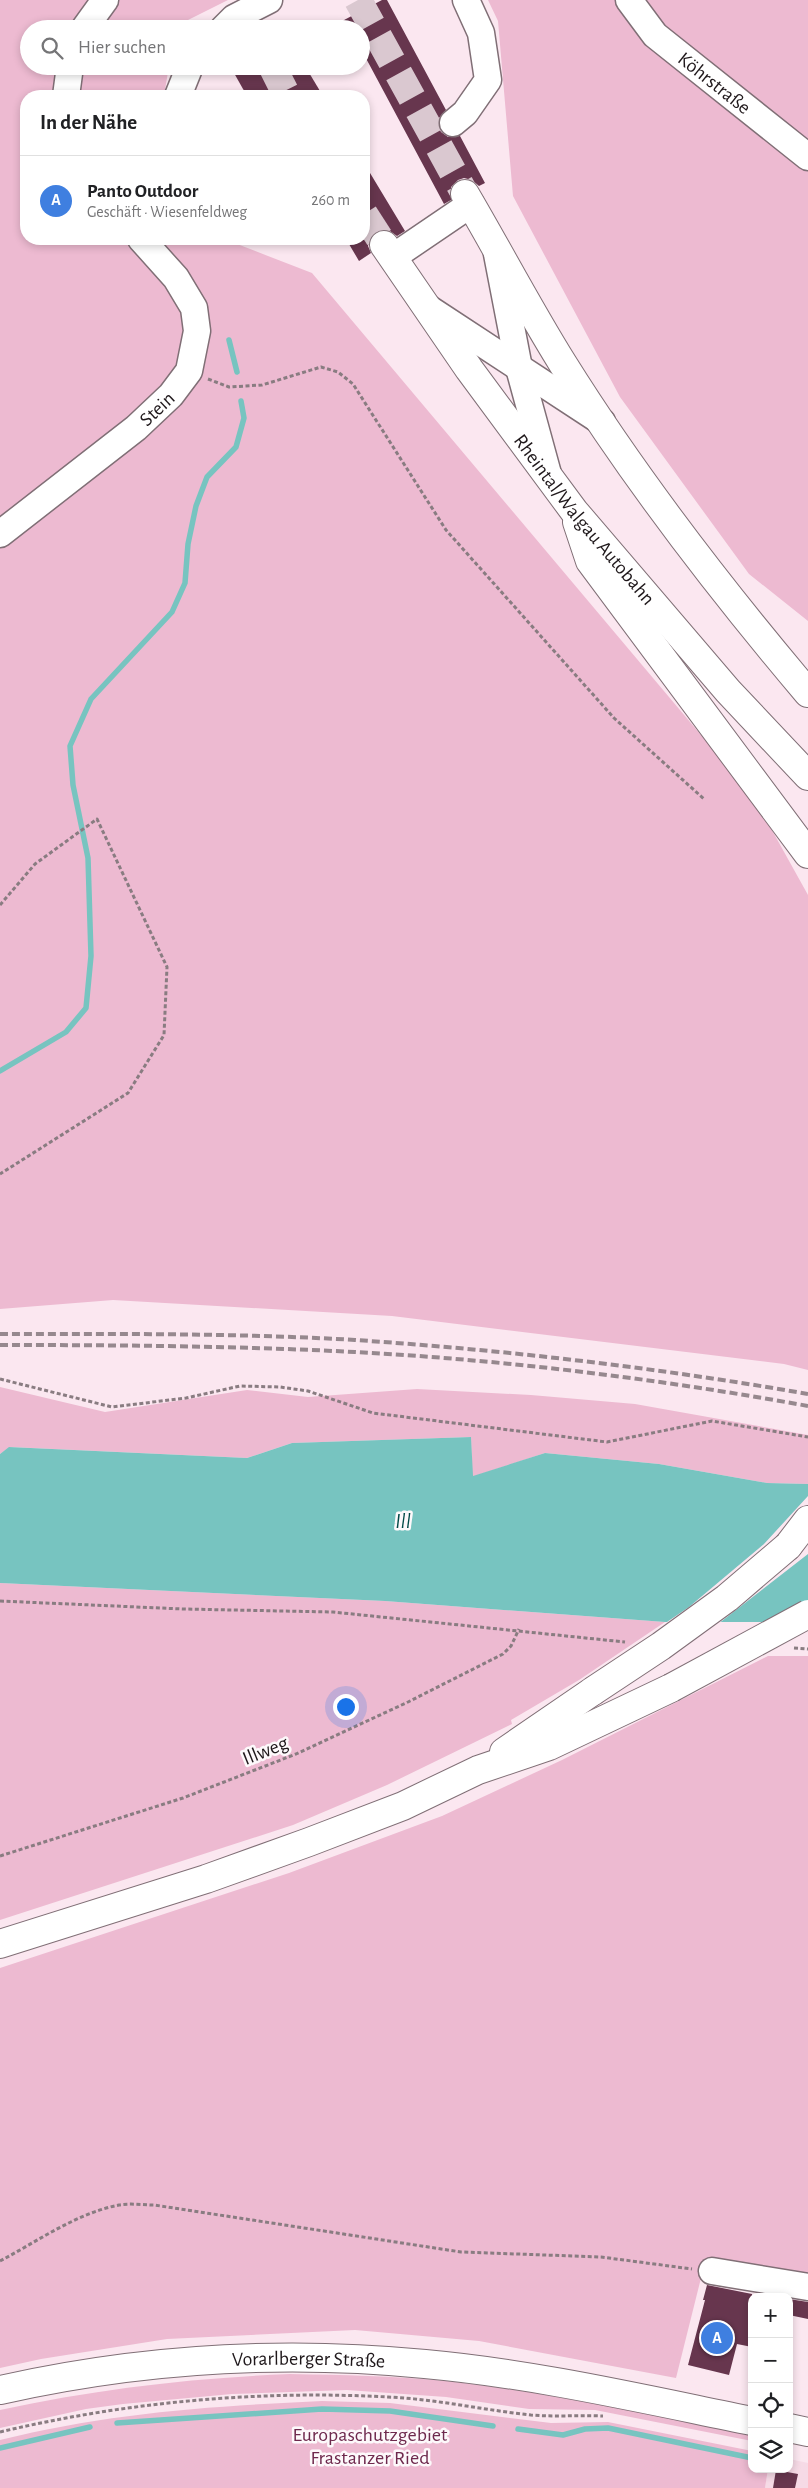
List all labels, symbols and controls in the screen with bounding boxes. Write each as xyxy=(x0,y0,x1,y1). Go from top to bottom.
search box xyxy=(20,20,370,75)
icon: search xyxy=(38,34,66,62)
text: Hier suchen xyxy=(78,38,166,57)
street label: Köhrstraße xyxy=(674,49,754,118)
text: In der Nähe xyxy=(40,112,137,133)
text: Panto Outdoor xyxy=(87,182,198,201)
text: A xyxy=(51,192,61,208)
text: 260 m xyxy=(311,192,350,208)
text: Geschäft · Wiesenfeldweg xyxy=(87,204,247,220)
street label: Stein xyxy=(136,388,179,430)
street label: Rheintal/Walgau Autobahn xyxy=(510,431,658,609)
water label: Ill xyxy=(395,1511,411,1532)
your location xyxy=(333,1694,359,1720)
street label: Illweg xyxy=(240,1733,291,1769)
map controls xyxy=(748,2293,793,2473)
button: + xyxy=(748,2293,793,2338)
pin: A xyxy=(701,2319,733,2357)
button: − xyxy=(748,2338,793,2383)
street label: Vorarlberger Straße xyxy=(232,2349,386,2372)
button: locate xyxy=(748,2383,793,2428)
park label: Europaschutzgebiet Frastanzer Ried xyxy=(293,2425,448,2468)
button: layers xyxy=(748,2428,793,2473)

